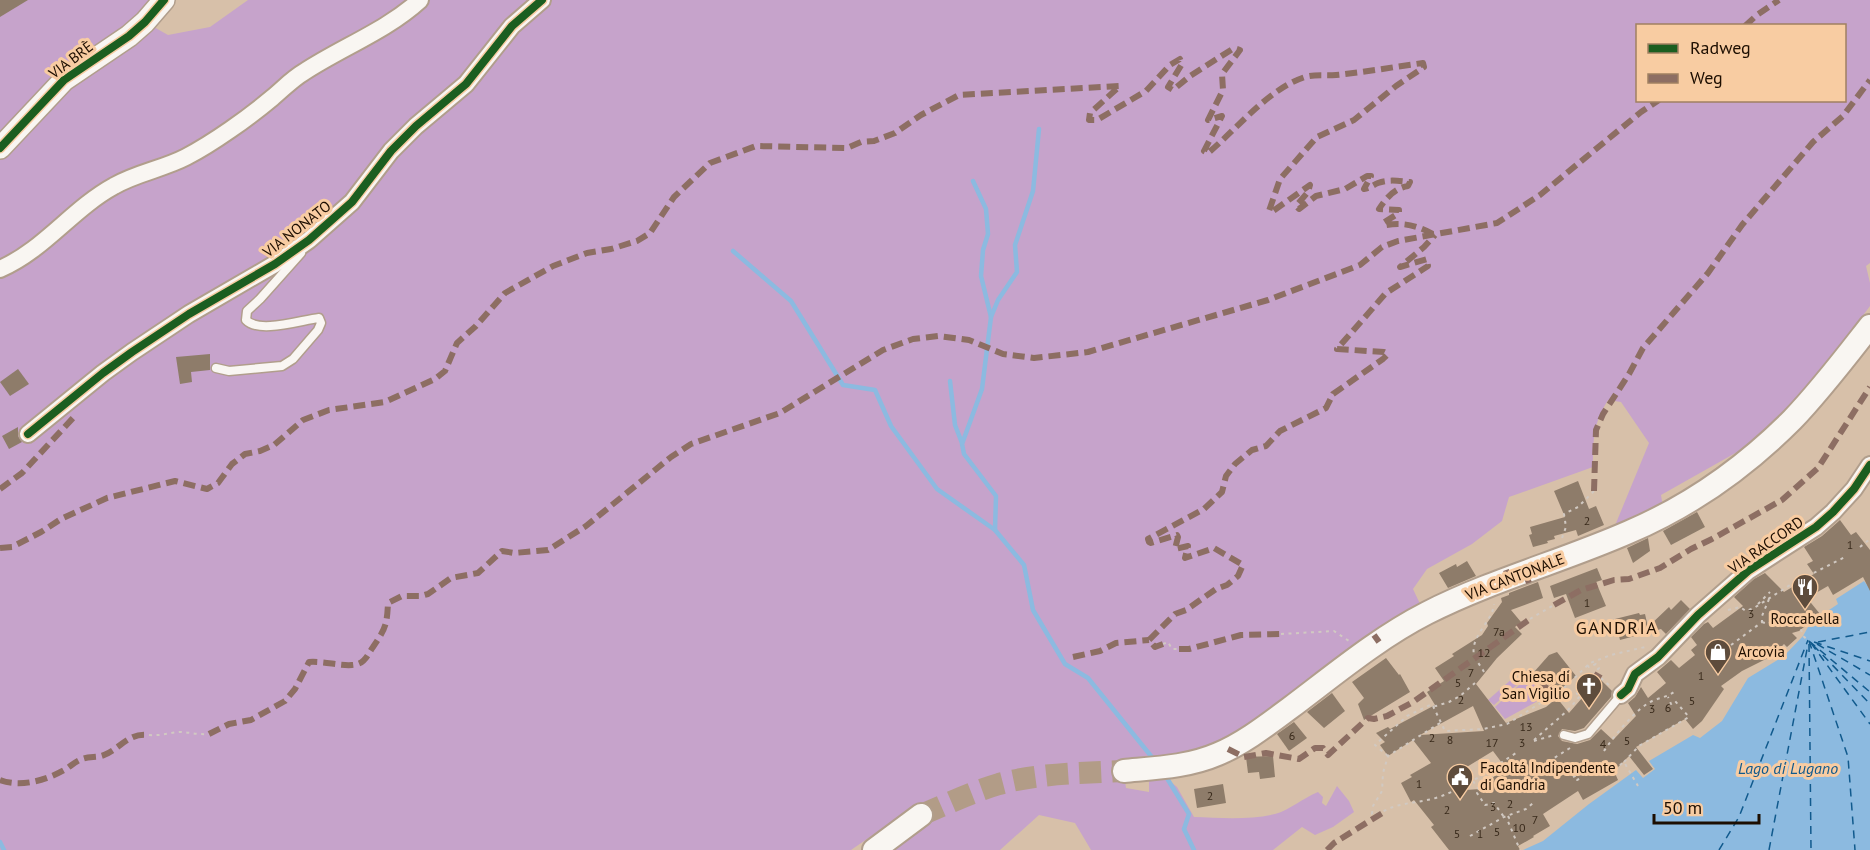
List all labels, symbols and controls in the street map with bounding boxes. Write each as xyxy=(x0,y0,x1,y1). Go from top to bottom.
legend xyxy=(1636,24,1846,102)
text: Radweg xyxy=(1690,36,1751,59)
street label: VIA BRÈ xyxy=(44,37,97,83)
text: Weg xyxy=(1690,66,1723,89)
street label: VIA NONATO xyxy=(258,196,335,262)
street label: VIA RACCORD xyxy=(1724,512,1807,578)
house number: 2 xyxy=(1584,513,1590,528)
house number: 1 xyxy=(1847,537,1853,552)
street label: VIA CANTONALE xyxy=(1462,549,1567,605)
restaurant icon: Roccabella xyxy=(1790,572,1820,610)
house number: 1 xyxy=(1584,595,1590,610)
house number: 3 xyxy=(1748,606,1754,621)
place label: Roccabella xyxy=(1771,609,1839,628)
district label: GANDRIA xyxy=(1576,616,1658,639)
house number: 7a xyxy=(1493,624,1505,639)
shop icon: Arcovia xyxy=(1703,637,1733,675)
place label: Arcovia xyxy=(1738,642,1785,661)
house number: 12 xyxy=(1477,645,1491,660)
house number: 7 xyxy=(1468,665,1474,680)
place label: Chiesa di San Vigilio xyxy=(1502,667,1570,703)
house number: 1 xyxy=(1698,668,1704,683)
church icon: Chiesa di San Vigilio xyxy=(1574,671,1604,709)
house number: 5 xyxy=(1455,675,1461,690)
house number: 2 xyxy=(1458,692,1464,707)
house number: 5 xyxy=(1689,693,1695,708)
house number: 6 xyxy=(1665,700,1671,715)
house number: 3 xyxy=(1649,701,1655,716)
house number: 13 xyxy=(1519,719,1533,734)
house number: 6 xyxy=(1289,728,1295,743)
house number: 2 xyxy=(1429,730,1435,745)
house number: 8 xyxy=(1447,732,1453,747)
house number: 5 xyxy=(1624,733,1630,748)
house number: 17 xyxy=(1485,735,1499,750)
house number: 3 xyxy=(1519,735,1525,750)
house number: 4 xyxy=(1600,736,1607,751)
place label: Facoltá Indipendente di Gandria xyxy=(1480,758,1616,794)
water label: Lago di Lugano xyxy=(1738,758,1838,778)
public building icon: Facoltá Indipendente di Gandria xyxy=(1445,762,1475,800)
house number: 1 xyxy=(1416,776,1422,791)
scale bar xyxy=(1654,787,1759,825)
house number: 2 xyxy=(1207,788,1213,803)
house number: 2 xyxy=(1507,796,1513,811)
text: 50 m xyxy=(1663,796,1702,819)
house number: 3 xyxy=(1490,799,1496,814)
house number: 2 xyxy=(1444,802,1450,817)
house number: 7 xyxy=(1532,812,1538,827)
house number: 10 xyxy=(1512,820,1526,835)
house number: 5 xyxy=(1494,824,1500,839)
house number: 5 xyxy=(1454,826,1460,841)
house number: 1 xyxy=(1477,826,1483,841)

